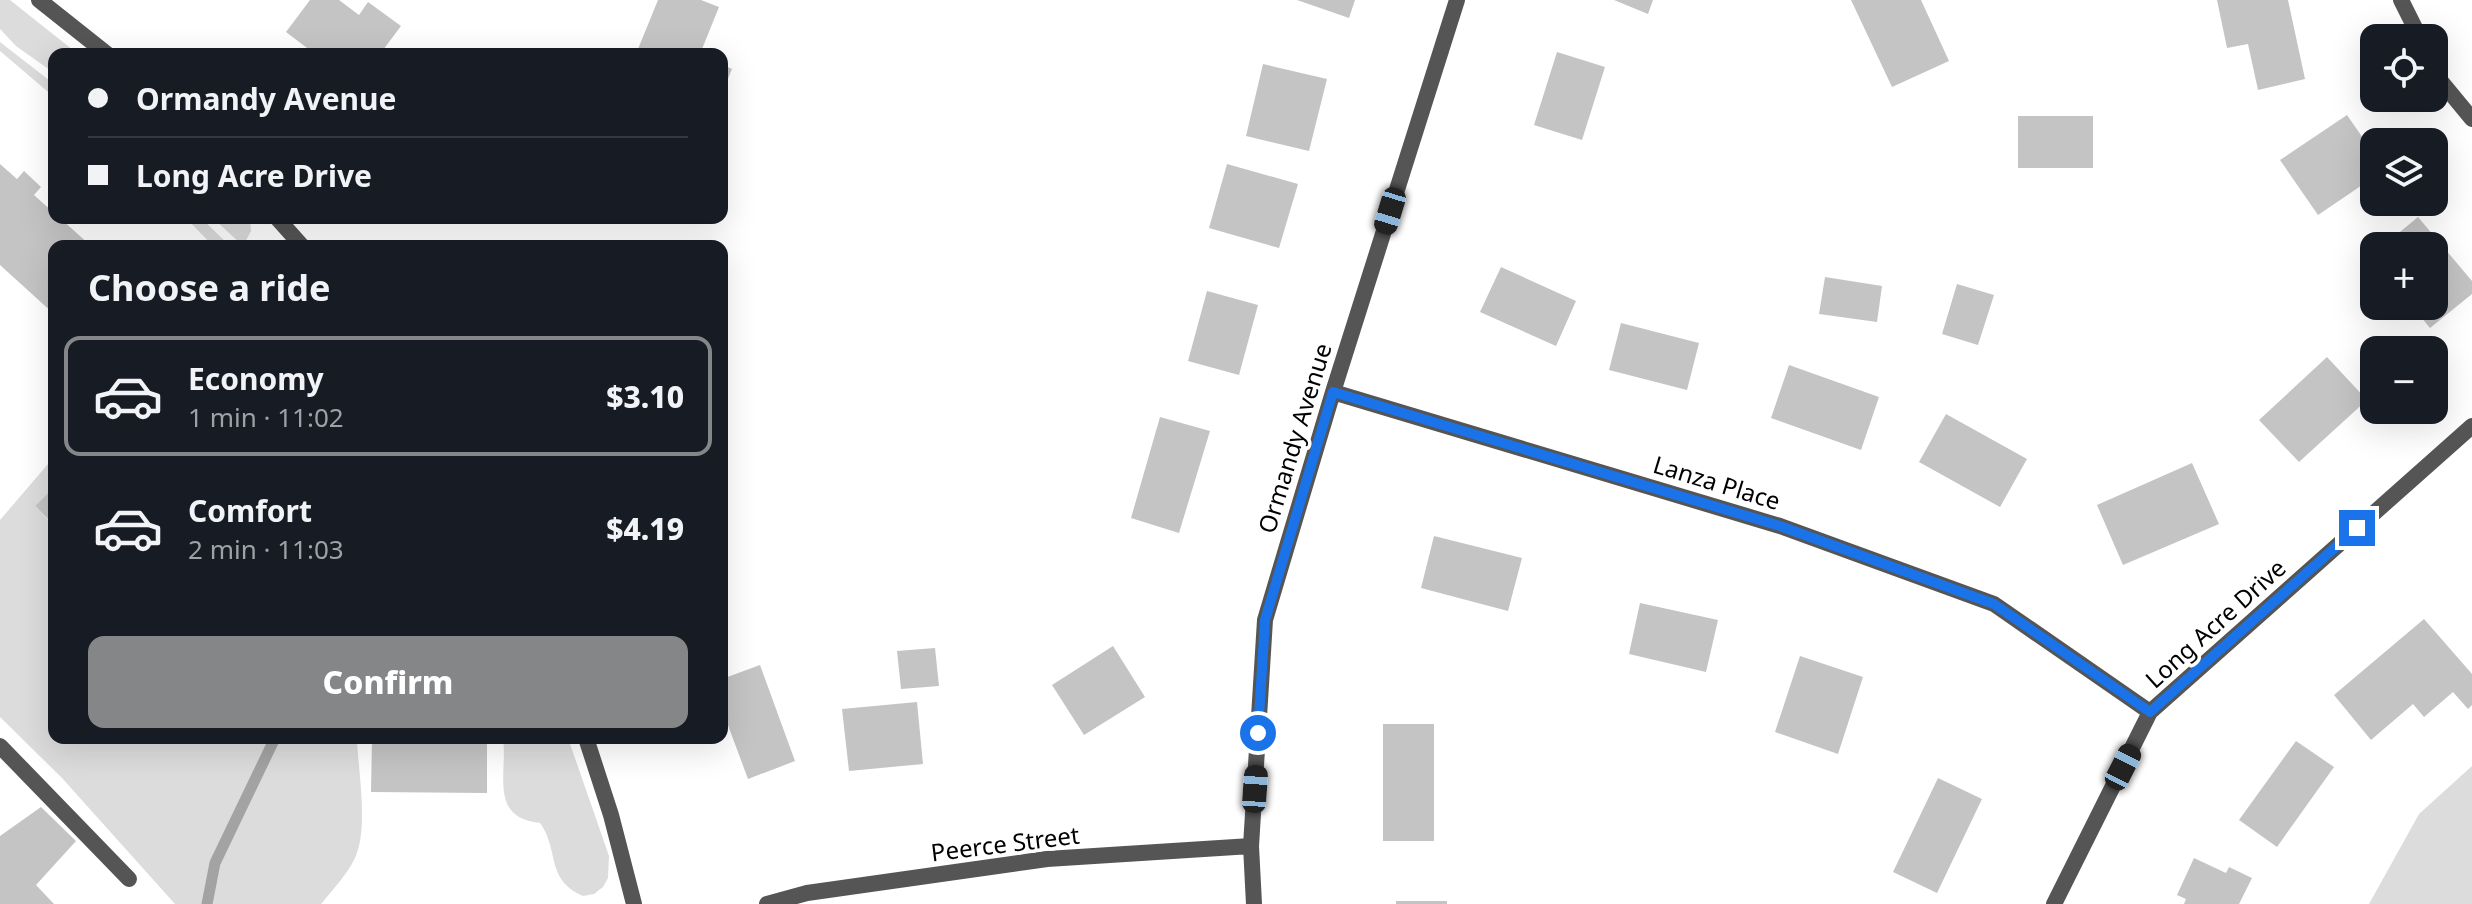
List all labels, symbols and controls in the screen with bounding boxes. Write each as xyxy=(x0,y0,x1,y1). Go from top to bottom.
map controls xyxy=(2360,24,2448,424)
button: locate xyxy=(2360,24,2448,112)
text: Ormandy Avenue xyxy=(136,78,396,119)
button: layers xyxy=(2360,128,2448,216)
text: Long Acre Drive xyxy=(136,155,372,196)
car xyxy=(1372,185,1408,237)
button: + xyxy=(2360,232,2448,320)
text: Choose a ride xyxy=(88,263,330,312)
button: − xyxy=(2360,336,2448,424)
street label: Ormandy Avenue xyxy=(1249,339,1339,537)
text: Economy xyxy=(188,358,324,399)
icon: car xyxy=(92,360,164,432)
text: $3.10 xyxy=(606,376,684,417)
text: 1 min · 11:02 xyxy=(188,399,344,435)
street label: Lanza Place xyxy=(1649,447,1785,517)
text: Comfort xyxy=(188,490,312,531)
icon: car xyxy=(92,492,164,564)
text: $4.19 xyxy=(606,508,684,549)
route end xyxy=(2339,510,2375,546)
text: 2 min · 11:03 xyxy=(188,531,344,567)
street label: Long Acre Drive xyxy=(2138,551,2292,695)
button: Confirm xyxy=(88,636,688,728)
route start xyxy=(1240,715,1276,751)
car xyxy=(2101,740,2145,794)
car xyxy=(1241,764,1269,814)
street label: Peerce Street xyxy=(929,817,1081,868)

